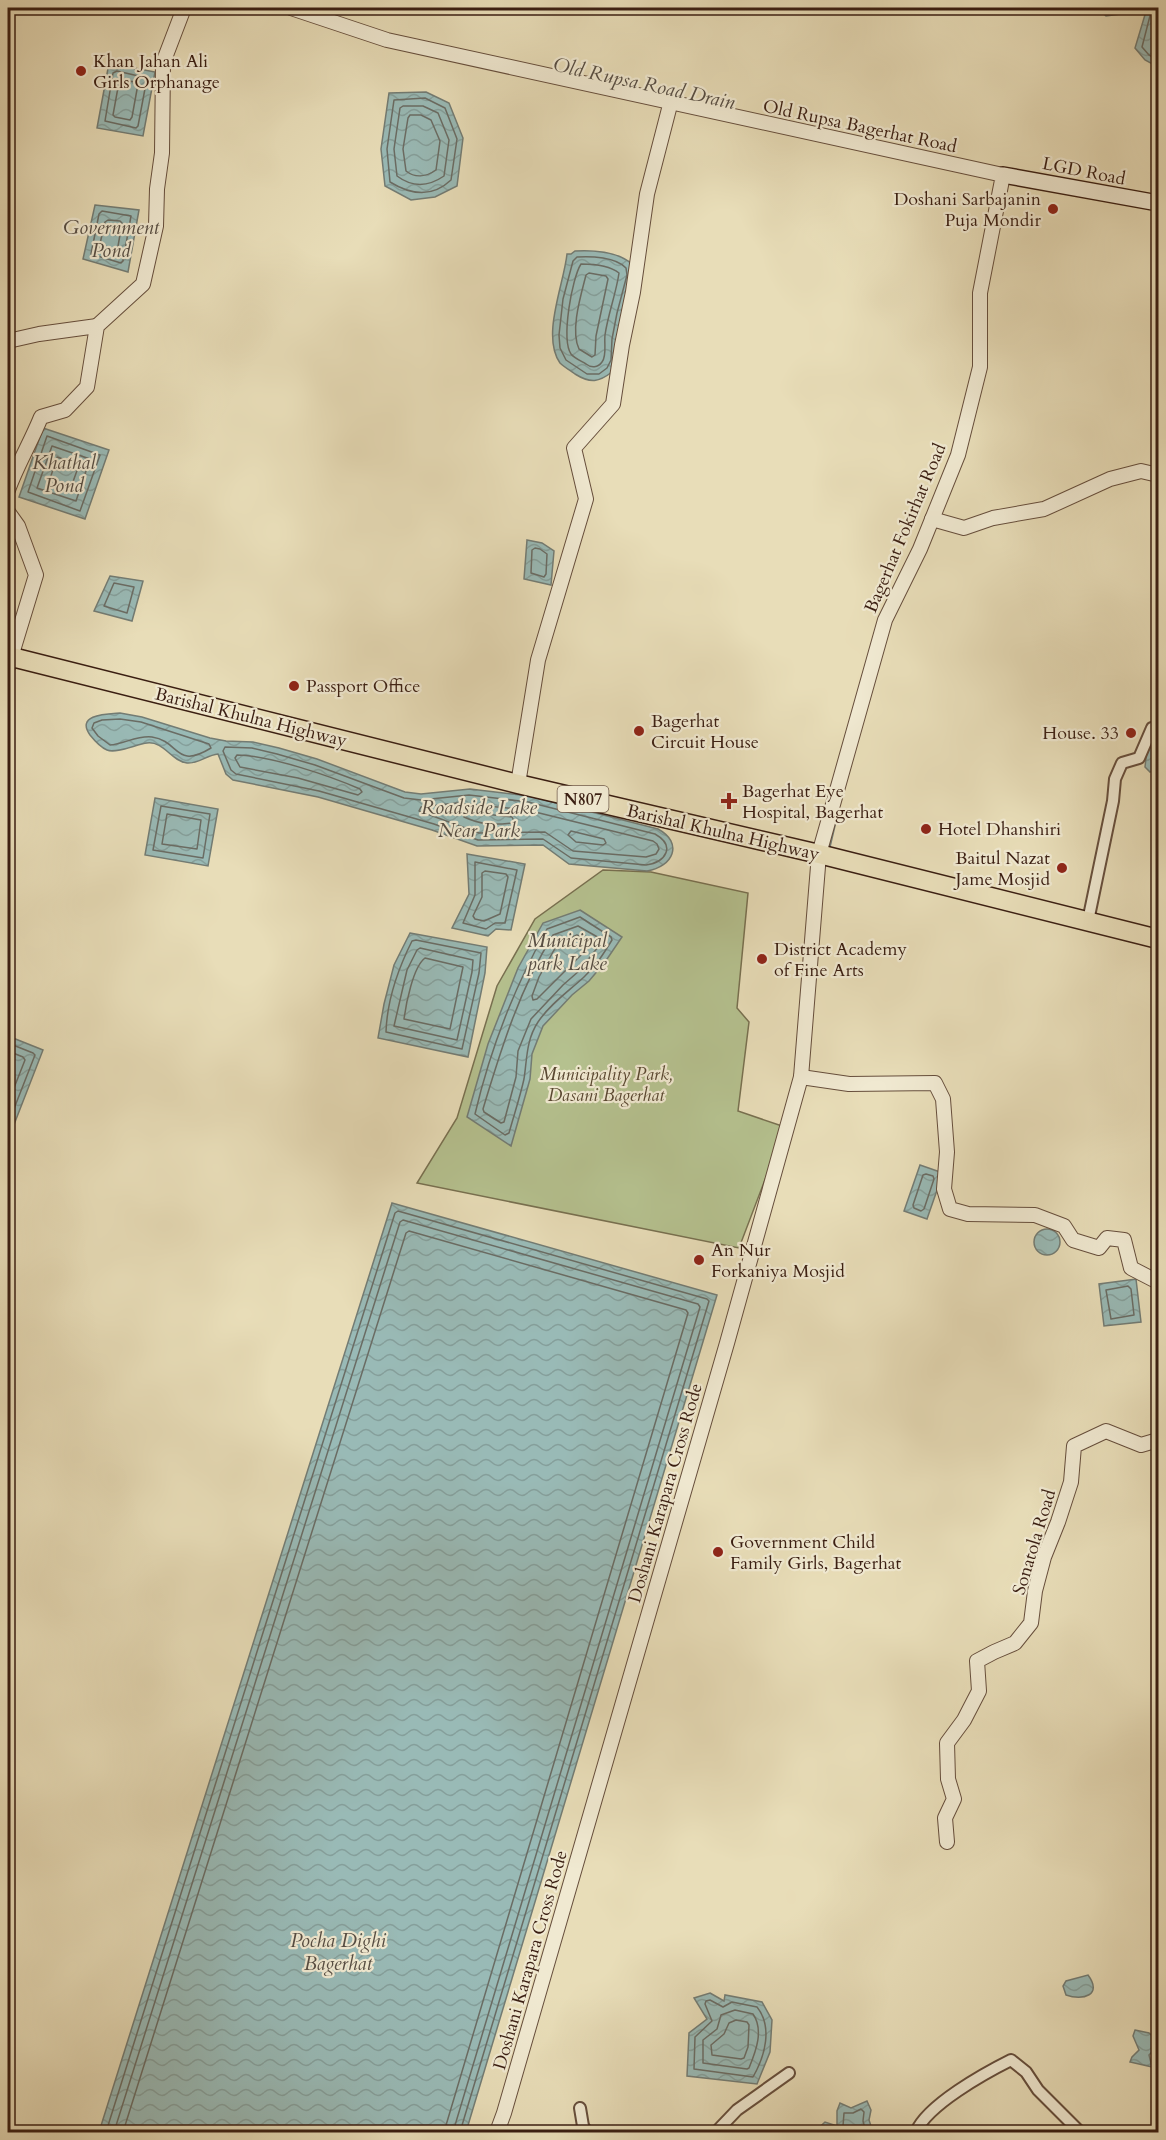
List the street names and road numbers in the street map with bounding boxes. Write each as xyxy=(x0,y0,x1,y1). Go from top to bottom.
street label: Old Rupsa Bagerhat Road xyxy=(761,94,960,159)
street label: LGD Road xyxy=(1040,151,1128,192)
street label: Bagerhat Fokirhat Road xyxy=(858,439,953,617)
street label: Barishal Khulna Highway xyxy=(152,682,350,754)
road number: N807 xyxy=(558,786,608,812)
street label: Barishal Khulna Highway xyxy=(624,798,822,867)
street label: Doshani Karapara Cross Rode xyxy=(622,1381,709,1606)
street label: Sonatola Road xyxy=(1007,1486,1062,1598)
street label: Doshani Karapara Cross Rode xyxy=(487,1848,574,2073)

